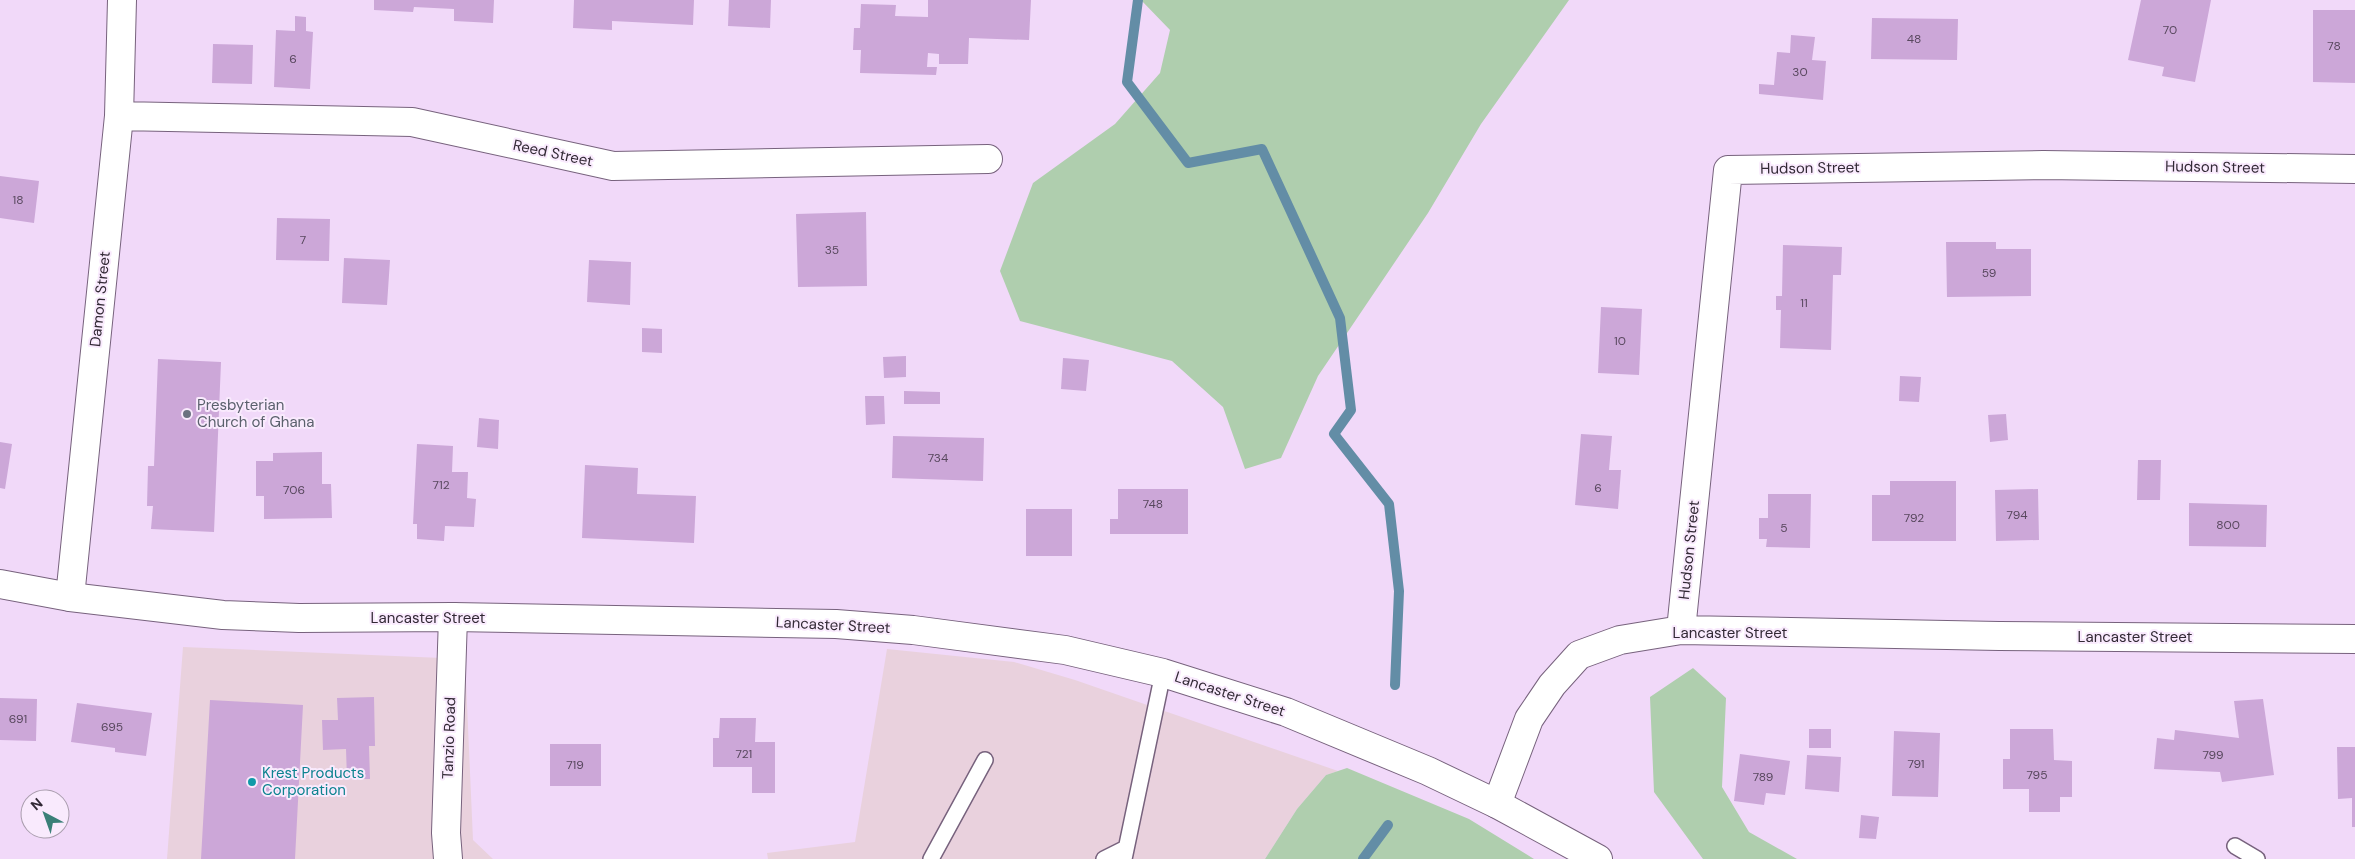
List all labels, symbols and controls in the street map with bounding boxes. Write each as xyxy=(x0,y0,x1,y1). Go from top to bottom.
house number: 70 xyxy=(2163,22,2177,38)
house number: 48 xyxy=(1907,31,1921,47)
house number: 78 xyxy=(2327,38,2341,54)
house number: 6 xyxy=(289,51,297,67)
house number: 30 xyxy=(1792,64,1808,80)
street label: Reed Street xyxy=(511,135,595,171)
street label: Hudson Street xyxy=(2165,156,2265,178)
street label: Hudson Street xyxy=(1760,157,1860,179)
house number: 18 xyxy=(12,192,24,208)
house number: 7 xyxy=(300,232,306,248)
house number: 35 xyxy=(825,242,839,258)
street label: Damon Street xyxy=(85,250,115,348)
house number: 59 xyxy=(1982,265,1996,281)
house number: 11 xyxy=(1800,295,1808,311)
house number: 10 xyxy=(1614,333,1626,349)
place label: Presbyterian Church of Ghana xyxy=(197,395,314,432)
marker: Presbyterian Church of Ghana xyxy=(181,408,193,420)
house number: 734 xyxy=(928,450,948,466)
house number: 712 xyxy=(432,477,450,493)
house number: 6 xyxy=(1594,480,1602,496)
house number: 706 xyxy=(283,482,305,498)
house number: 748 xyxy=(1143,496,1163,512)
street label: Hudson Street xyxy=(1674,499,1704,601)
house number: 794 xyxy=(2007,507,2027,523)
house number: 792 xyxy=(1904,510,1924,526)
house number: 800 xyxy=(2216,517,2240,533)
house number: 5 xyxy=(1780,520,1788,536)
street label: Lancaster Street xyxy=(371,608,486,628)
street label: Lancaster Street xyxy=(775,612,891,638)
street label: Lancaster Street xyxy=(1673,623,1788,643)
street label: Lancaster Street xyxy=(2078,627,2193,647)
street label: Lancaster Street xyxy=(1172,667,1288,721)
street label: Tanzio Road xyxy=(438,696,460,780)
house number: 691 xyxy=(9,711,27,727)
house number: 695 xyxy=(101,719,123,735)
house number: 721 xyxy=(736,746,752,762)
house number: 799 xyxy=(2202,747,2224,763)
house number: 791 xyxy=(1907,756,1925,772)
house number: 719 xyxy=(566,757,584,773)
place label: Krest Products Corporation xyxy=(262,763,364,800)
house number: 795 xyxy=(2027,767,2047,783)
house number: 789 xyxy=(1753,769,1773,785)
marker: Krest Products Corporation xyxy=(246,776,258,788)
north arrow xyxy=(20,789,70,839)
text: N xyxy=(27,794,46,814)

